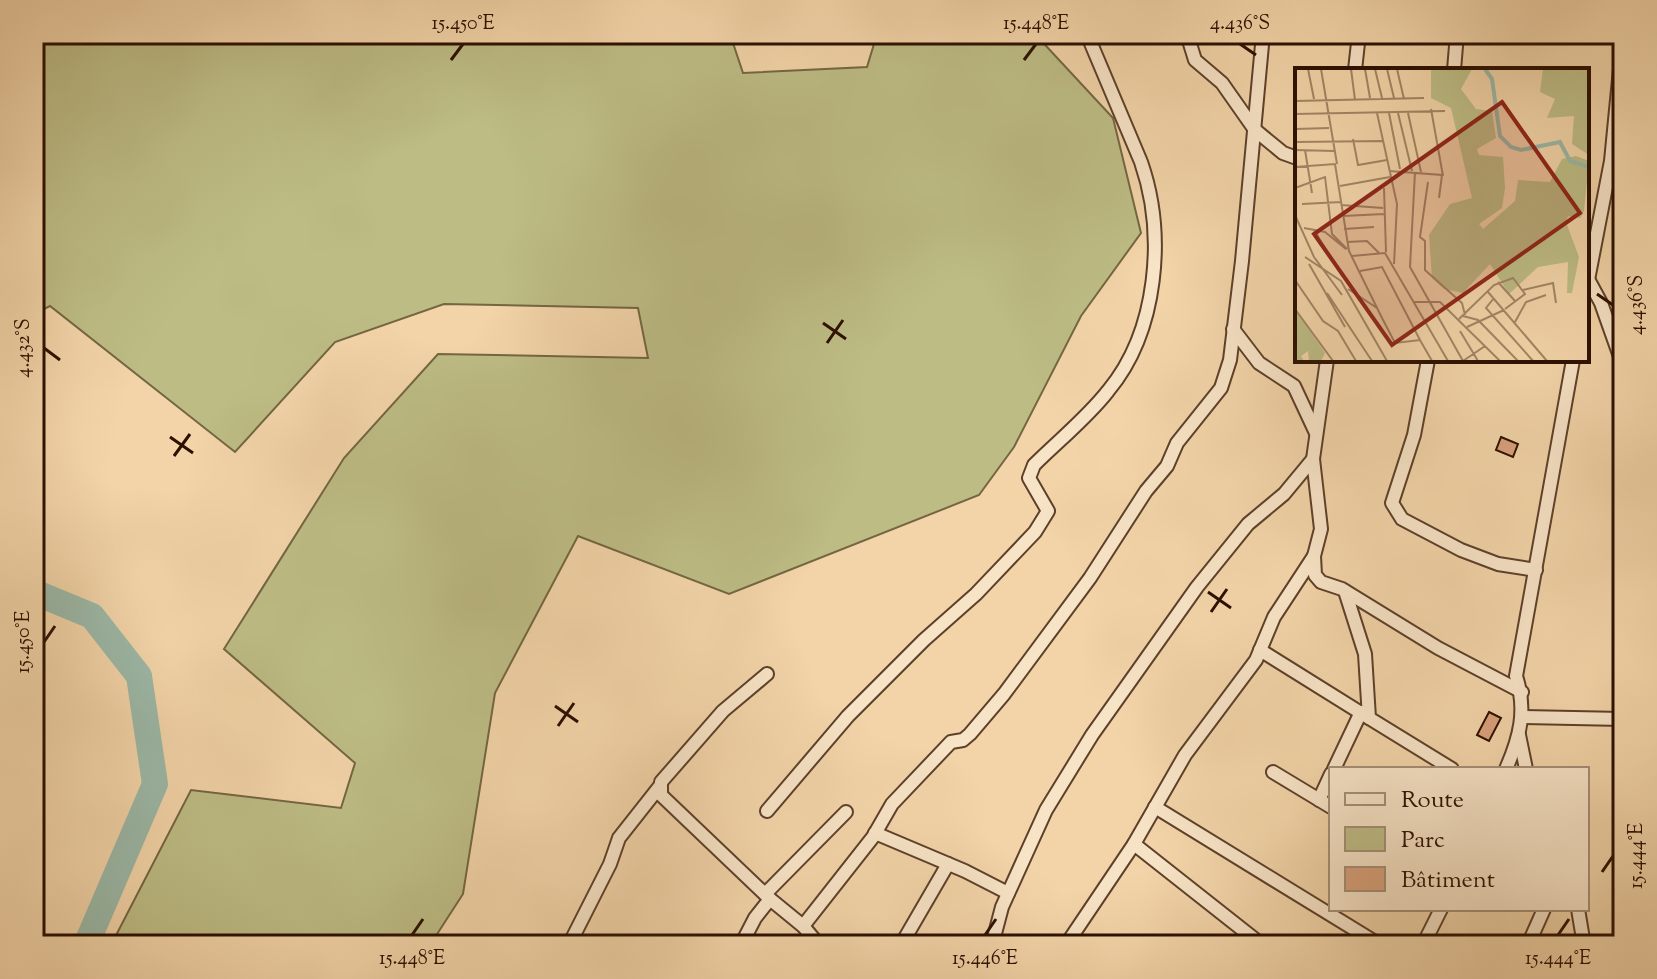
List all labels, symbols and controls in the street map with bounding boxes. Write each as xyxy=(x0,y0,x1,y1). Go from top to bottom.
text: 15.450°E xyxy=(431,10,495,39)
text: 15.448°E xyxy=(1003,10,1069,39)
text: 4.436°S xyxy=(1210,10,1270,39)
inset map xyxy=(1295,68,1589,362)
text: 4.436°S xyxy=(1623,275,1652,335)
text: 4.432°S xyxy=(10,318,39,378)
text: 15.450°E xyxy=(10,610,39,674)
legend xyxy=(1329,767,1589,911)
text: Route xyxy=(1401,784,1464,818)
text: 15.444°E xyxy=(1623,823,1652,889)
text: Parc xyxy=(1401,824,1445,858)
text: Bâtiment xyxy=(1401,864,1495,898)
text: 15.448°E xyxy=(379,945,445,974)
text: 15.446°E xyxy=(952,945,1018,974)
text: 15.444°E xyxy=(1525,945,1591,974)

